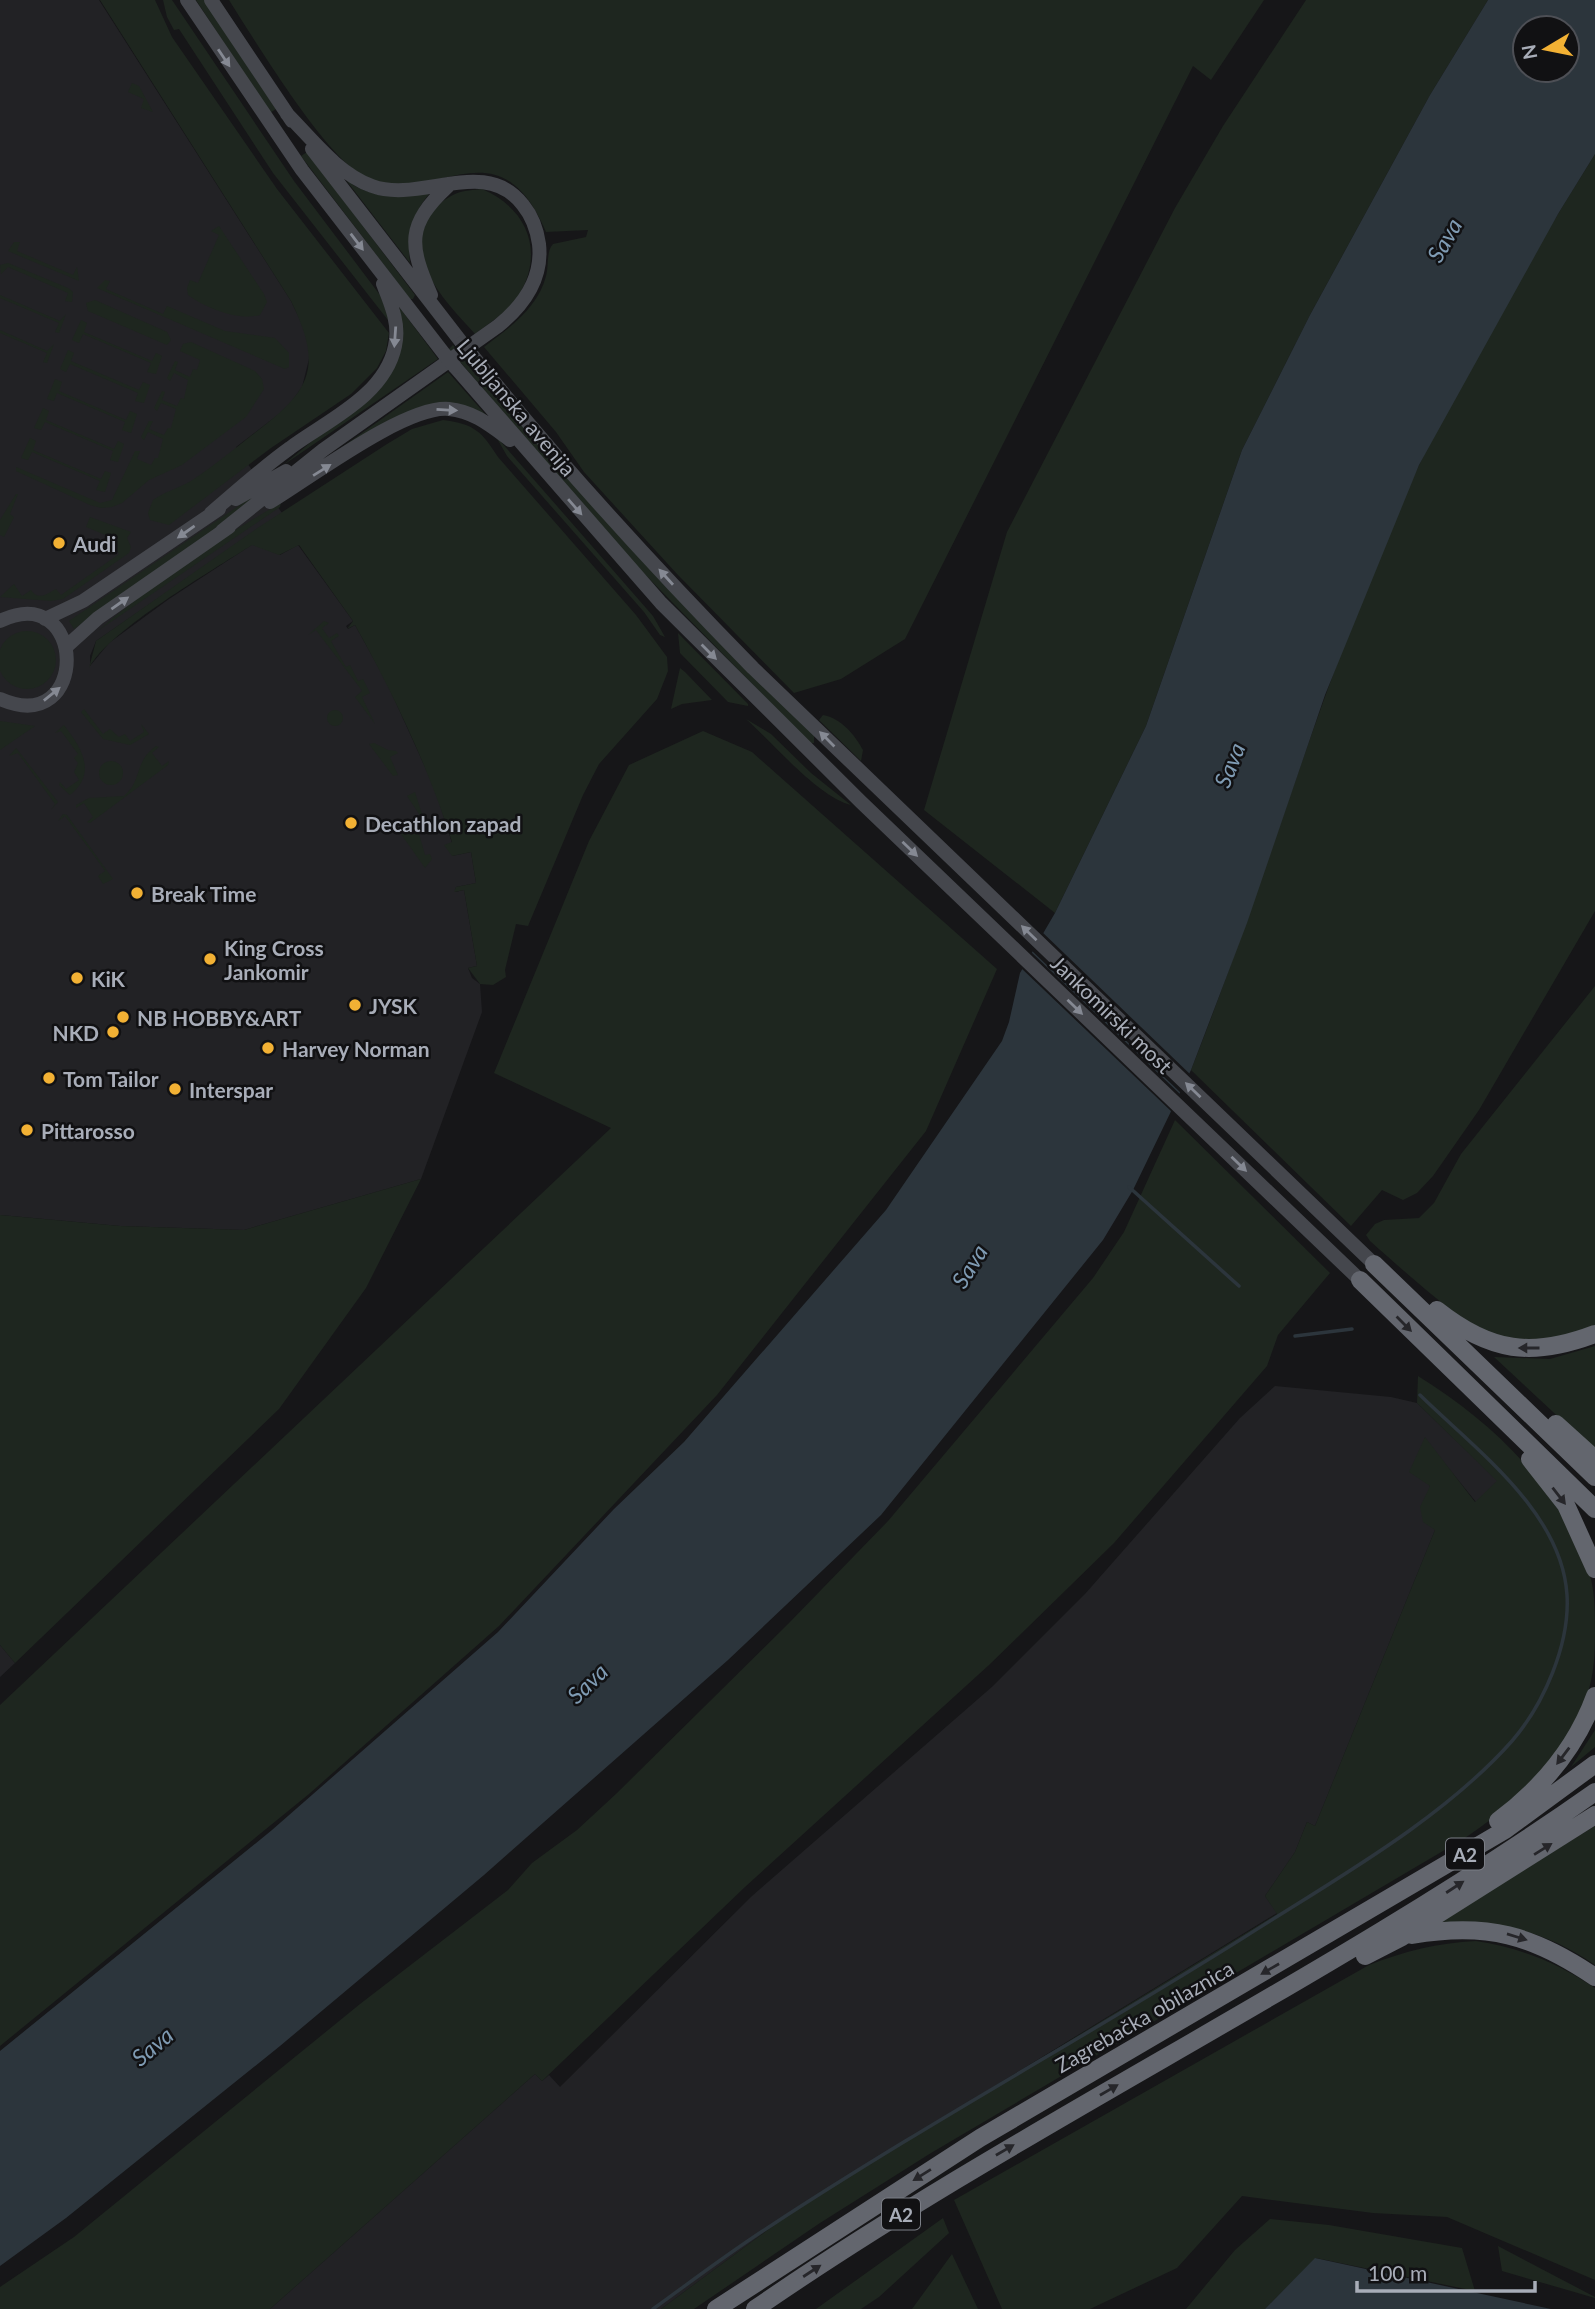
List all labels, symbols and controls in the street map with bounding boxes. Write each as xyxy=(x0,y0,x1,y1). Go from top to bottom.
north arrow xyxy=(1511,14,1581,84)
text: N xyxy=(1516,43,1541,61)
one-way arrow xyxy=(217,48,230,67)
water label: Sava xyxy=(1420,213,1468,267)
one-way arrow xyxy=(349,233,364,251)
one-way arrow xyxy=(389,327,400,349)
street label: Ljubljanska avenija xyxy=(452,333,582,481)
one-way arrow xyxy=(436,405,458,416)
one-way arrow xyxy=(313,464,332,476)
one-way arrow xyxy=(567,499,582,516)
one-way arrow xyxy=(176,525,195,539)
place label: Audi xyxy=(72,531,116,556)
marker: Audi xyxy=(51,535,67,551)
one-way arrow xyxy=(659,569,675,586)
one-way arrow xyxy=(111,596,129,610)
one-way arrow xyxy=(700,643,717,660)
one-way arrow xyxy=(42,686,60,701)
one-way arrow xyxy=(819,731,836,747)
water label: Sava xyxy=(1207,739,1251,791)
place label: Decathlon zapad xyxy=(365,811,521,836)
marker: Decathlon zapad xyxy=(343,815,359,831)
one-way arrow xyxy=(902,841,919,858)
place label: Break Time xyxy=(151,881,256,906)
marker: Break Time xyxy=(129,885,145,901)
one-way arrow xyxy=(1020,924,1037,941)
place label: King Cross Jankomir xyxy=(224,935,324,984)
street label: Jankomirski most xyxy=(1046,950,1178,1078)
marker: King Cross Jankomir xyxy=(202,951,218,967)
place label: KiK xyxy=(91,966,126,991)
marker: KiK xyxy=(69,970,85,986)
place label: JYSK xyxy=(369,993,418,1018)
marker: JYSK xyxy=(347,997,363,1013)
one-way arrow xyxy=(1066,998,1083,1015)
place label: NB HOBBY&ART xyxy=(137,1005,302,1030)
marker: NB HOBBY&ART xyxy=(115,1009,131,1025)
place label: NKD xyxy=(52,1020,99,1045)
marker: NKD xyxy=(105,1024,121,1040)
place label: Harvey Norman xyxy=(282,1036,430,1061)
marker: Harvey Norman xyxy=(260,1040,276,1056)
place label: Tom Tailor xyxy=(63,1066,159,1091)
marker: Tom Tailor xyxy=(41,1070,57,1086)
place label: Interspar xyxy=(189,1077,273,1102)
marker: Interspar xyxy=(167,1081,183,1097)
one-way arrow xyxy=(1185,1083,1202,1099)
place label: Pittarosso xyxy=(41,1118,135,1143)
marker: Pittarosso xyxy=(19,1122,35,1138)
one-way arrow xyxy=(1230,1156,1247,1172)
water label: Sava xyxy=(945,1239,993,1293)
one-way arrow xyxy=(1396,1315,1412,1332)
one-way arrow xyxy=(1518,1342,1540,1354)
one-way arrow xyxy=(1552,1487,1567,1505)
water label: Sava xyxy=(561,1657,613,1709)
one-way arrow xyxy=(1556,1747,1570,1765)
road number: A2 xyxy=(1446,1838,1484,1870)
one-way arrow xyxy=(1533,1843,1552,1856)
one-way arrow xyxy=(1445,1881,1464,1894)
one-way arrow xyxy=(1507,1932,1528,1942)
street label: Zagrebačka obilaznica xyxy=(1050,1955,1238,2077)
one-way arrow xyxy=(1260,1963,1279,1976)
water label: Sava xyxy=(125,2021,179,2071)
one-way arrow xyxy=(1099,2084,1119,2096)
one-way arrow xyxy=(995,2144,1014,2157)
one-way arrow xyxy=(913,2168,932,2181)
road number: A2 xyxy=(882,2198,920,2230)
scale bar xyxy=(1357,2250,1536,2294)
text: 100 m xyxy=(1368,2260,1427,2285)
one-way arrow xyxy=(802,2265,822,2278)

